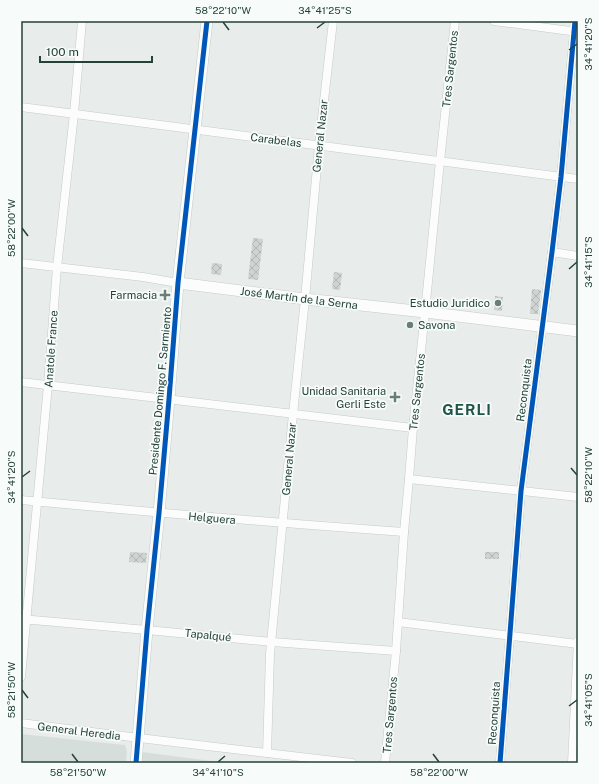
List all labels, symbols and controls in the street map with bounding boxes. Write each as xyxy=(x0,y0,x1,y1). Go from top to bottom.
text: 58°22'10"W xyxy=(195,4,251,16)
text: 34°41'25"S xyxy=(298,4,352,16)
text: 34°41'20"S xyxy=(582,17,594,71)
street label: Tres Sargentos xyxy=(440,30,460,108)
scale bar xyxy=(40,38,152,64)
text: 100 m xyxy=(46,45,79,59)
street label: General Nazar xyxy=(310,99,330,173)
street label: Carabelas xyxy=(250,131,303,149)
text: 58°22'00"W xyxy=(5,199,17,257)
text: 34°41'15"S xyxy=(582,236,594,288)
street label: José Martín de la Serna xyxy=(239,285,359,311)
place label: Farmacia xyxy=(110,289,157,301)
marker: Farmacia xyxy=(160,290,170,300)
place label: Estudio Juridico xyxy=(410,297,490,309)
marker: Estudio Juridico xyxy=(493,298,503,308)
street label: Presidente Domingo F. Sarmiento xyxy=(147,306,173,476)
street label: Anatole France xyxy=(42,310,60,388)
place label: Savona xyxy=(418,319,455,331)
marker: Savona xyxy=(405,320,415,330)
street label: Tres Sargentos xyxy=(407,353,427,431)
street label: Reconquista xyxy=(514,358,534,422)
place label: Unidad Sanitaria Gerli Este xyxy=(301,385,386,410)
marker: Unidad Sanitaria Gerli Este xyxy=(389,391,401,403)
district label: GERLI xyxy=(442,401,492,418)
street label: General Nazar xyxy=(280,422,298,496)
text: 58°22'10"W xyxy=(582,447,594,503)
text: 34°41'20"S xyxy=(5,450,17,504)
street label: Helguera xyxy=(188,510,236,526)
street label: Tapalqué xyxy=(184,627,232,643)
text: 58°21'50"W xyxy=(5,661,17,718)
text: 34°41'05"S xyxy=(582,673,594,727)
street label: Tres Sargentos xyxy=(381,676,399,754)
street label: Reconquista xyxy=(486,681,502,745)
street label: General Heredia xyxy=(37,720,121,742)
text: 58°21'50"W xyxy=(50,766,107,778)
text: 34°41'10"S xyxy=(192,766,244,778)
text: 58°22'00"W xyxy=(410,766,468,778)

